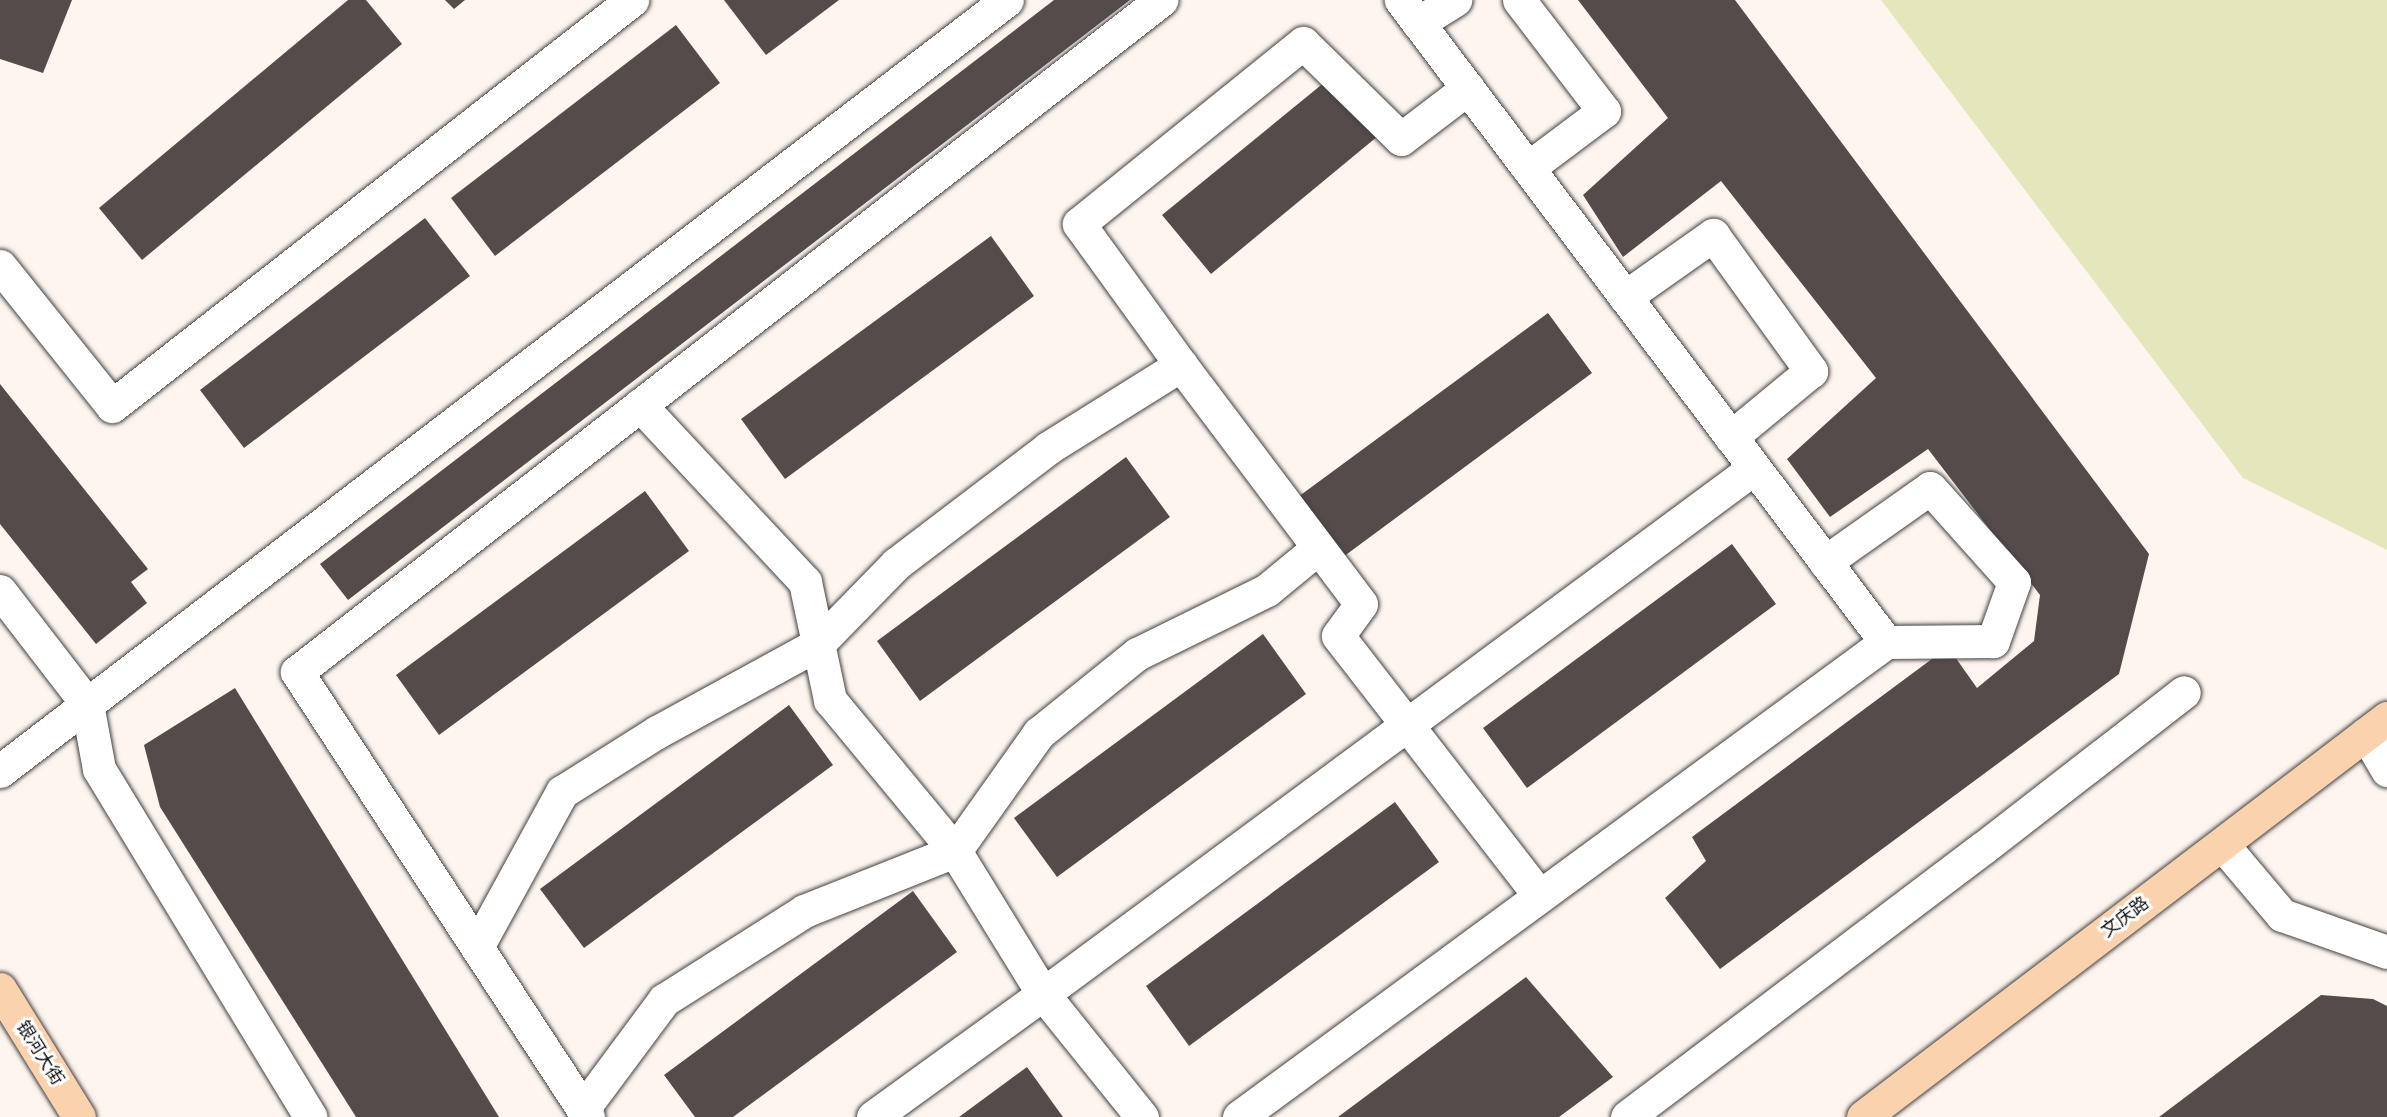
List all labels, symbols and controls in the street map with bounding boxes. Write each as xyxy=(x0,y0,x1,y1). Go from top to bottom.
street label: 文庆路 xyxy=(2097,892,2153,942)
street label: 银河大街 xyxy=(12,1017,68,1089)

